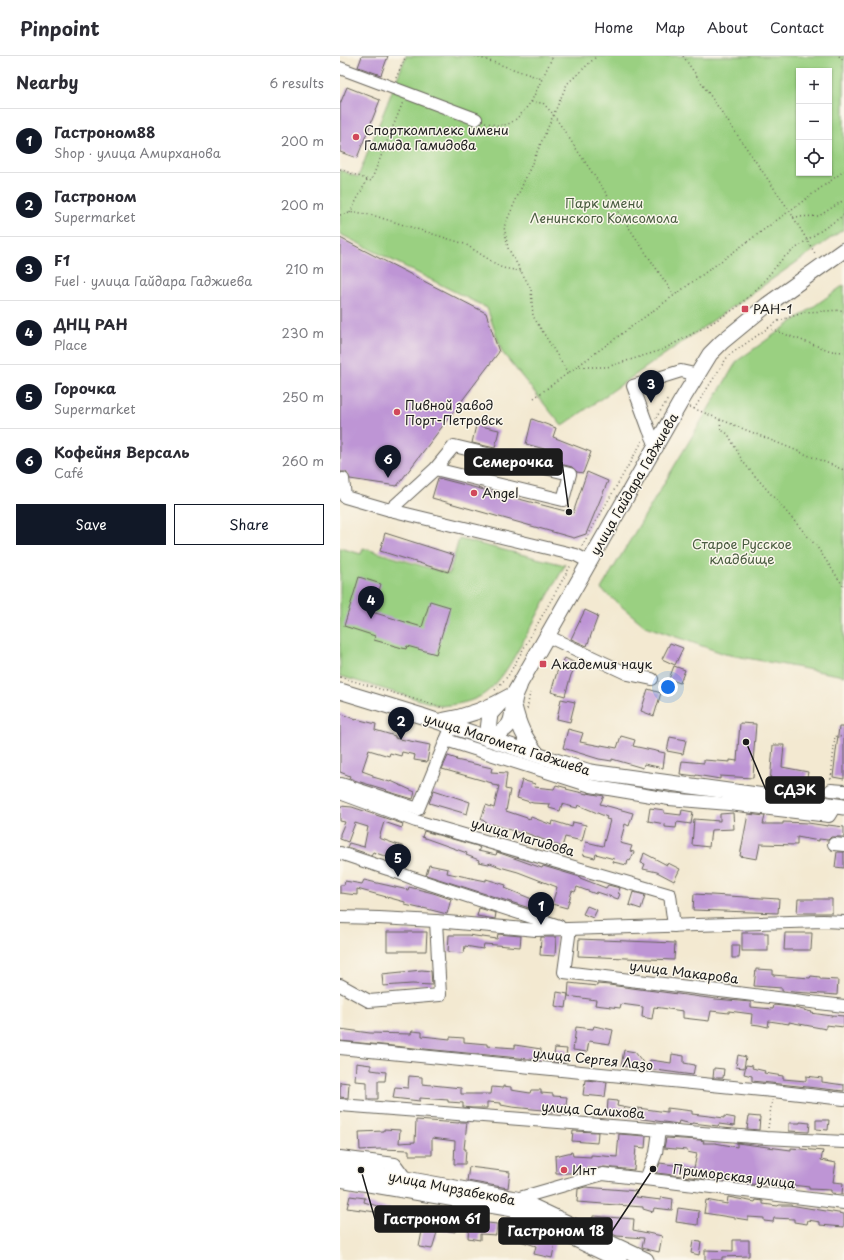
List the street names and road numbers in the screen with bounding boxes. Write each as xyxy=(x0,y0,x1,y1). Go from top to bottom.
street label: улица Гайдара Гаджиева xyxy=(585,408,683,558)
street label: улица Магомета Гаджиева xyxy=(422,708,594,780)
street label: улица Магидова xyxy=(469,813,578,861)
street label: улица Макарова xyxy=(629,955,740,988)
street label: улица Сергея Лазо xyxy=(532,1043,654,1074)
street label: улица Салихова xyxy=(541,1096,646,1123)
street label: Приморская улица xyxy=(672,1159,797,1193)
street label: улица Мирзабекова xyxy=(387,1166,518,1209)

